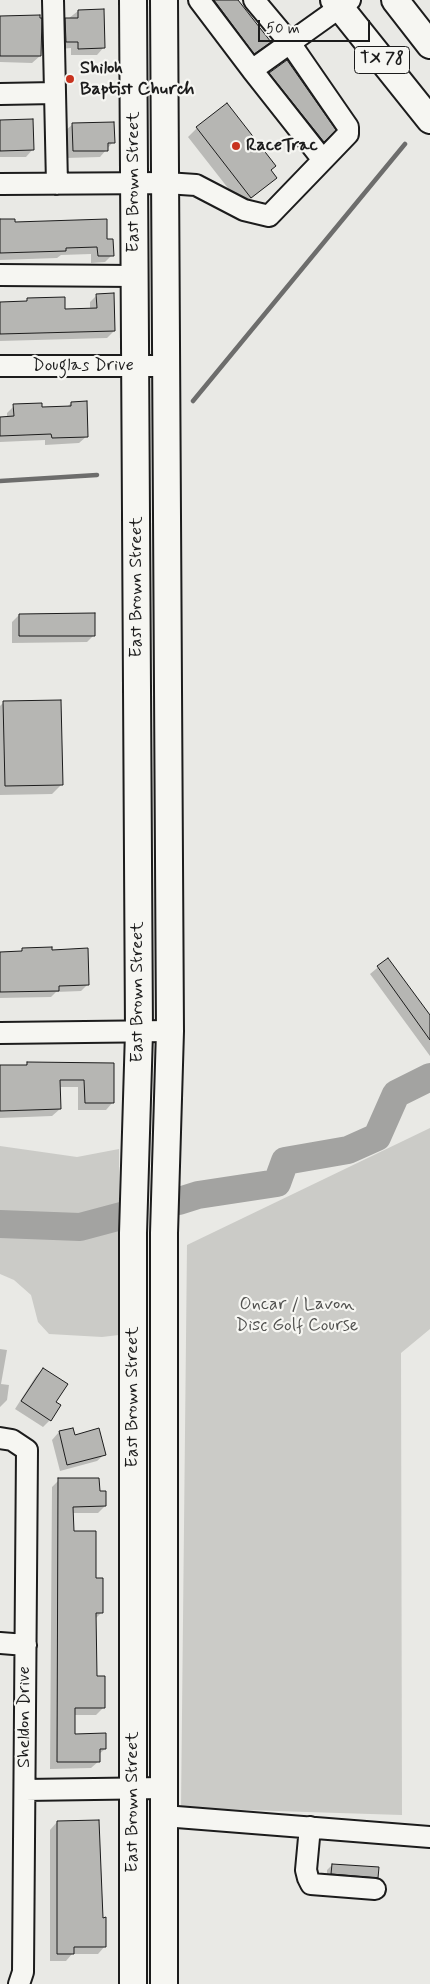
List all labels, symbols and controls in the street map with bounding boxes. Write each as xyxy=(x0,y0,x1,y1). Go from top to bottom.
scale bar xyxy=(260,10,372,42)
text: 50 m xyxy=(266,19,300,39)
road number: TX 78 xyxy=(354,46,410,74)
place label: Shiloh Baptist Church xyxy=(80,58,194,100)
marker: Shiloh Baptist Church xyxy=(64,73,76,85)
street label: East Brown Street xyxy=(123,111,145,253)
place label: RaceTrac xyxy=(246,135,318,157)
marker: RaceTrac xyxy=(230,140,242,152)
street label: Douglas Drive xyxy=(32,355,134,377)
street label: East Brown Street xyxy=(126,516,148,658)
street label: East Brown Street xyxy=(127,921,149,1063)
park label: Oncar / Lavon Disc Golf Course xyxy=(236,1294,358,1336)
street label: East Brown Street xyxy=(122,1326,144,1468)
street label: Sheldon Drive xyxy=(14,1666,36,1768)
street label: East Brown Street xyxy=(122,1731,144,1873)

